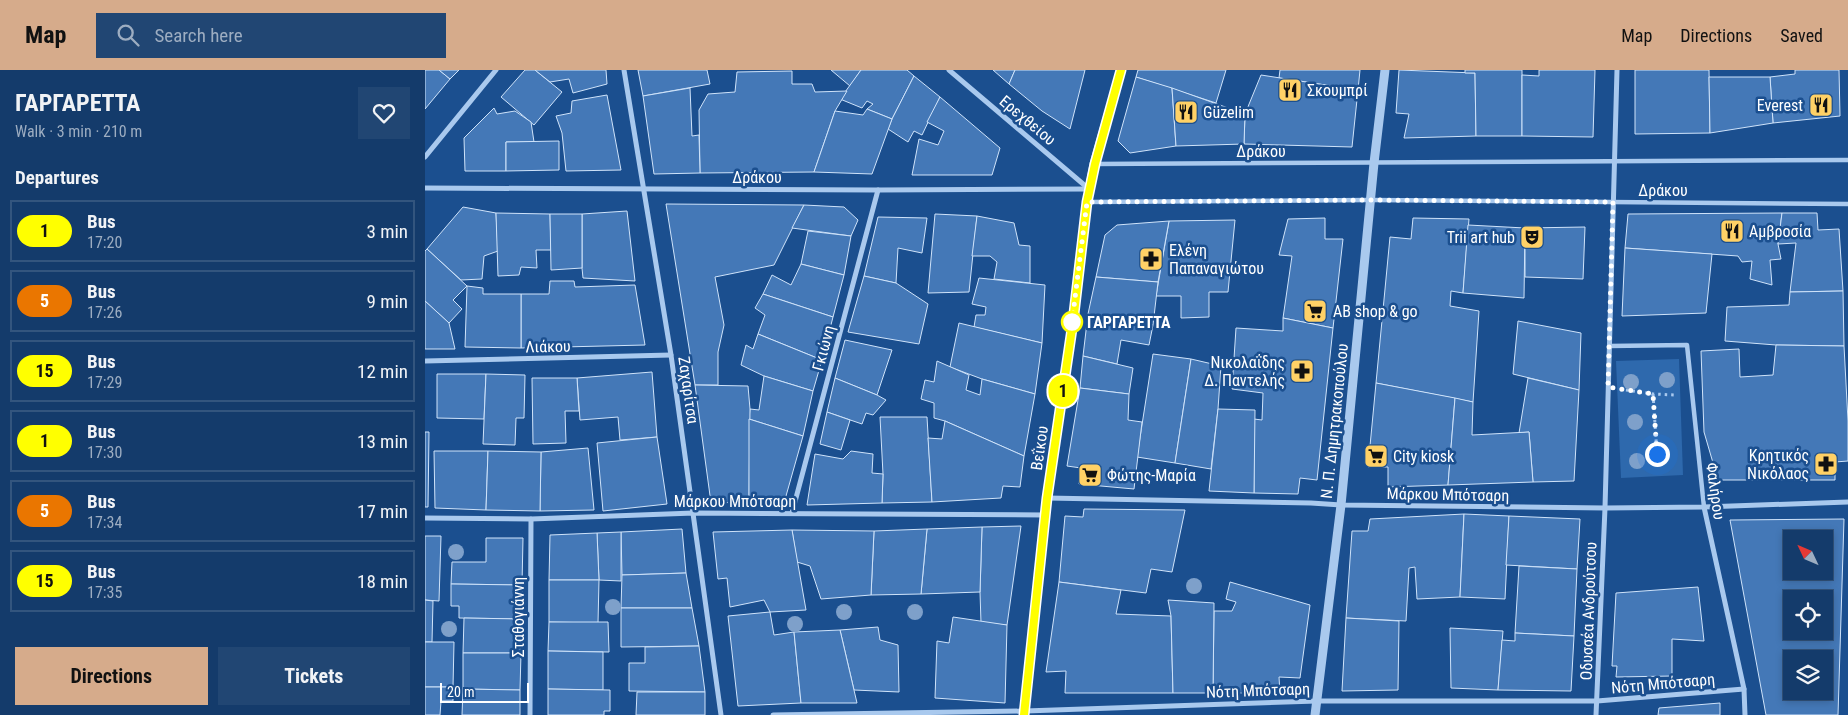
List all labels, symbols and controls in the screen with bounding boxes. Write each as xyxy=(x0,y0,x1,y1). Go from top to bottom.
search box xyxy=(96,13,446,58)
text: Map xyxy=(25,21,66,49)
icon: search xyxy=(114,21,142,49)
text: Search here xyxy=(154,24,243,47)
text: Map xyxy=(1621,25,1652,46)
text: Directions xyxy=(1680,25,1752,46)
text: Saved xyxy=(1780,25,1823,46)
restaurant icon: Σκουμπρί xyxy=(1277,77,1303,103)
place label: Σκουμπρί xyxy=(1307,81,1368,100)
button: heart xyxy=(358,87,410,139)
text: ΓΑΡΓΑΡΕΤΤΑ xyxy=(15,89,140,117)
street label: Ερεχθείου xyxy=(996,91,1060,149)
restaurant icon: Everest xyxy=(1808,92,1834,118)
place label: Everest xyxy=(1757,96,1803,115)
restaurant icon: Güzelim xyxy=(1173,99,1199,125)
place label: Güzelim xyxy=(1203,103,1254,122)
text: Walk · 3 min · 210 m xyxy=(15,122,142,141)
street label: Δράκου xyxy=(1236,142,1286,161)
text: Departures xyxy=(15,166,99,189)
street label: Δράκου xyxy=(732,168,782,187)
street label: Δράκου xyxy=(1638,181,1688,200)
text: Bus xyxy=(87,210,116,233)
restaurant icon: Αμβροσία xyxy=(1719,218,1745,244)
text: 1 xyxy=(40,220,49,241)
text: 3 min xyxy=(366,220,408,243)
place label: Αμβροσία xyxy=(1749,222,1811,241)
theatre icon: Trii art hub xyxy=(1519,224,1545,250)
place label: Trii art hub xyxy=(1447,228,1515,247)
text: 17:20 xyxy=(87,233,122,252)
place label: Ελένη Παπαναγιώτου xyxy=(1169,241,1264,278)
pharmacy icon: Ελένη Παπαναγιώτου xyxy=(1138,246,1164,272)
text: Bus xyxy=(87,280,116,303)
text: 5 xyxy=(40,290,49,311)
text: 9 min xyxy=(366,290,408,313)
supermarket icon: AB shop & go xyxy=(1302,298,1328,324)
place label: AB shop & go xyxy=(1333,302,1418,321)
text: 17:26 xyxy=(87,303,122,322)
marker: ΓΑΡΓΑΡΕΤΤΑ xyxy=(1061,311,1083,333)
place label: ΓΑΡΓΑΡΕΤΤΑ xyxy=(1087,313,1171,332)
street label: Γκιώνη xyxy=(808,323,839,373)
street label: Λιάκου xyxy=(525,337,571,356)
street label: Ν. Π. Δημητρακοπούλου xyxy=(1317,342,1352,500)
text: Bus xyxy=(87,350,116,373)
place label: Νικολαΐδης Δ. Παντελής xyxy=(1204,353,1285,390)
street label: Ζαχαρίτσα xyxy=(674,355,703,425)
pharmacy icon: Νικολαΐδης Δ. Παντελής xyxy=(1289,358,1315,384)
text: 15 xyxy=(35,360,54,381)
text: 12 min xyxy=(357,360,408,383)
text: 17:29 xyxy=(87,373,122,392)
line badge: 1 xyxy=(1047,375,1079,407)
text: 1 xyxy=(1058,380,1068,401)
text: Bus xyxy=(87,420,116,443)
street label: Βεΐκου xyxy=(1027,425,1052,472)
text: 1 xyxy=(40,430,49,451)
text: 13 min xyxy=(357,430,408,453)
your location xyxy=(1645,442,1670,467)
text: 17:30 xyxy=(87,443,122,462)
supermarket icon: City kiosk xyxy=(1363,443,1389,469)
place label: Κρητικός Νικόλαος xyxy=(1747,446,1809,483)
place label: City kiosk xyxy=(1393,447,1455,466)
pharmacy icon: Κρητικός Νικόλαος xyxy=(1813,451,1839,477)
street label: Φαλήρου xyxy=(1702,461,1729,521)
supermarket icon: Φώτης-Μαρία xyxy=(1077,462,1103,488)
place label: Φώτης-Μαρία xyxy=(1107,466,1196,485)
street label: Μάρκου Μπότσαρη xyxy=(1387,484,1509,505)
text: Bus xyxy=(87,490,116,513)
street label: Μάρκου Μπότσαρη xyxy=(674,492,796,511)
text: 5 xyxy=(40,500,49,521)
text: 17 min xyxy=(357,500,408,523)
text: 17:34 xyxy=(87,513,122,532)
north arrow xyxy=(1783,530,1833,580)
map controls xyxy=(1783,530,1833,700)
street label: Οδυσσέα Ανδρούτσου xyxy=(1577,541,1600,681)
text: Bus xyxy=(87,560,116,583)
text: 15 xyxy=(35,570,54,591)
text: 18 min xyxy=(357,570,408,593)
street label: Σταθογιάννη xyxy=(509,577,528,657)
text: 17:35 xyxy=(87,583,122,602)
button: locate xyxy=(1783,590,1833,640)
button: Directions xyxy=(15,647,208,705)
button: Tickets xyxy=(218,647,410,705)
button: layers xyxy=(1783,650,1833,700)
street label: Νότη Μπότσαρη xyxy=(1610,669,1716,697)
street label: Νότη Μπότσαρη xyxy=(1206,679,1310,702)
scale bar xyxy=(440,680,529,703)
text: 20 m xyxy=(447,684,475,700)

